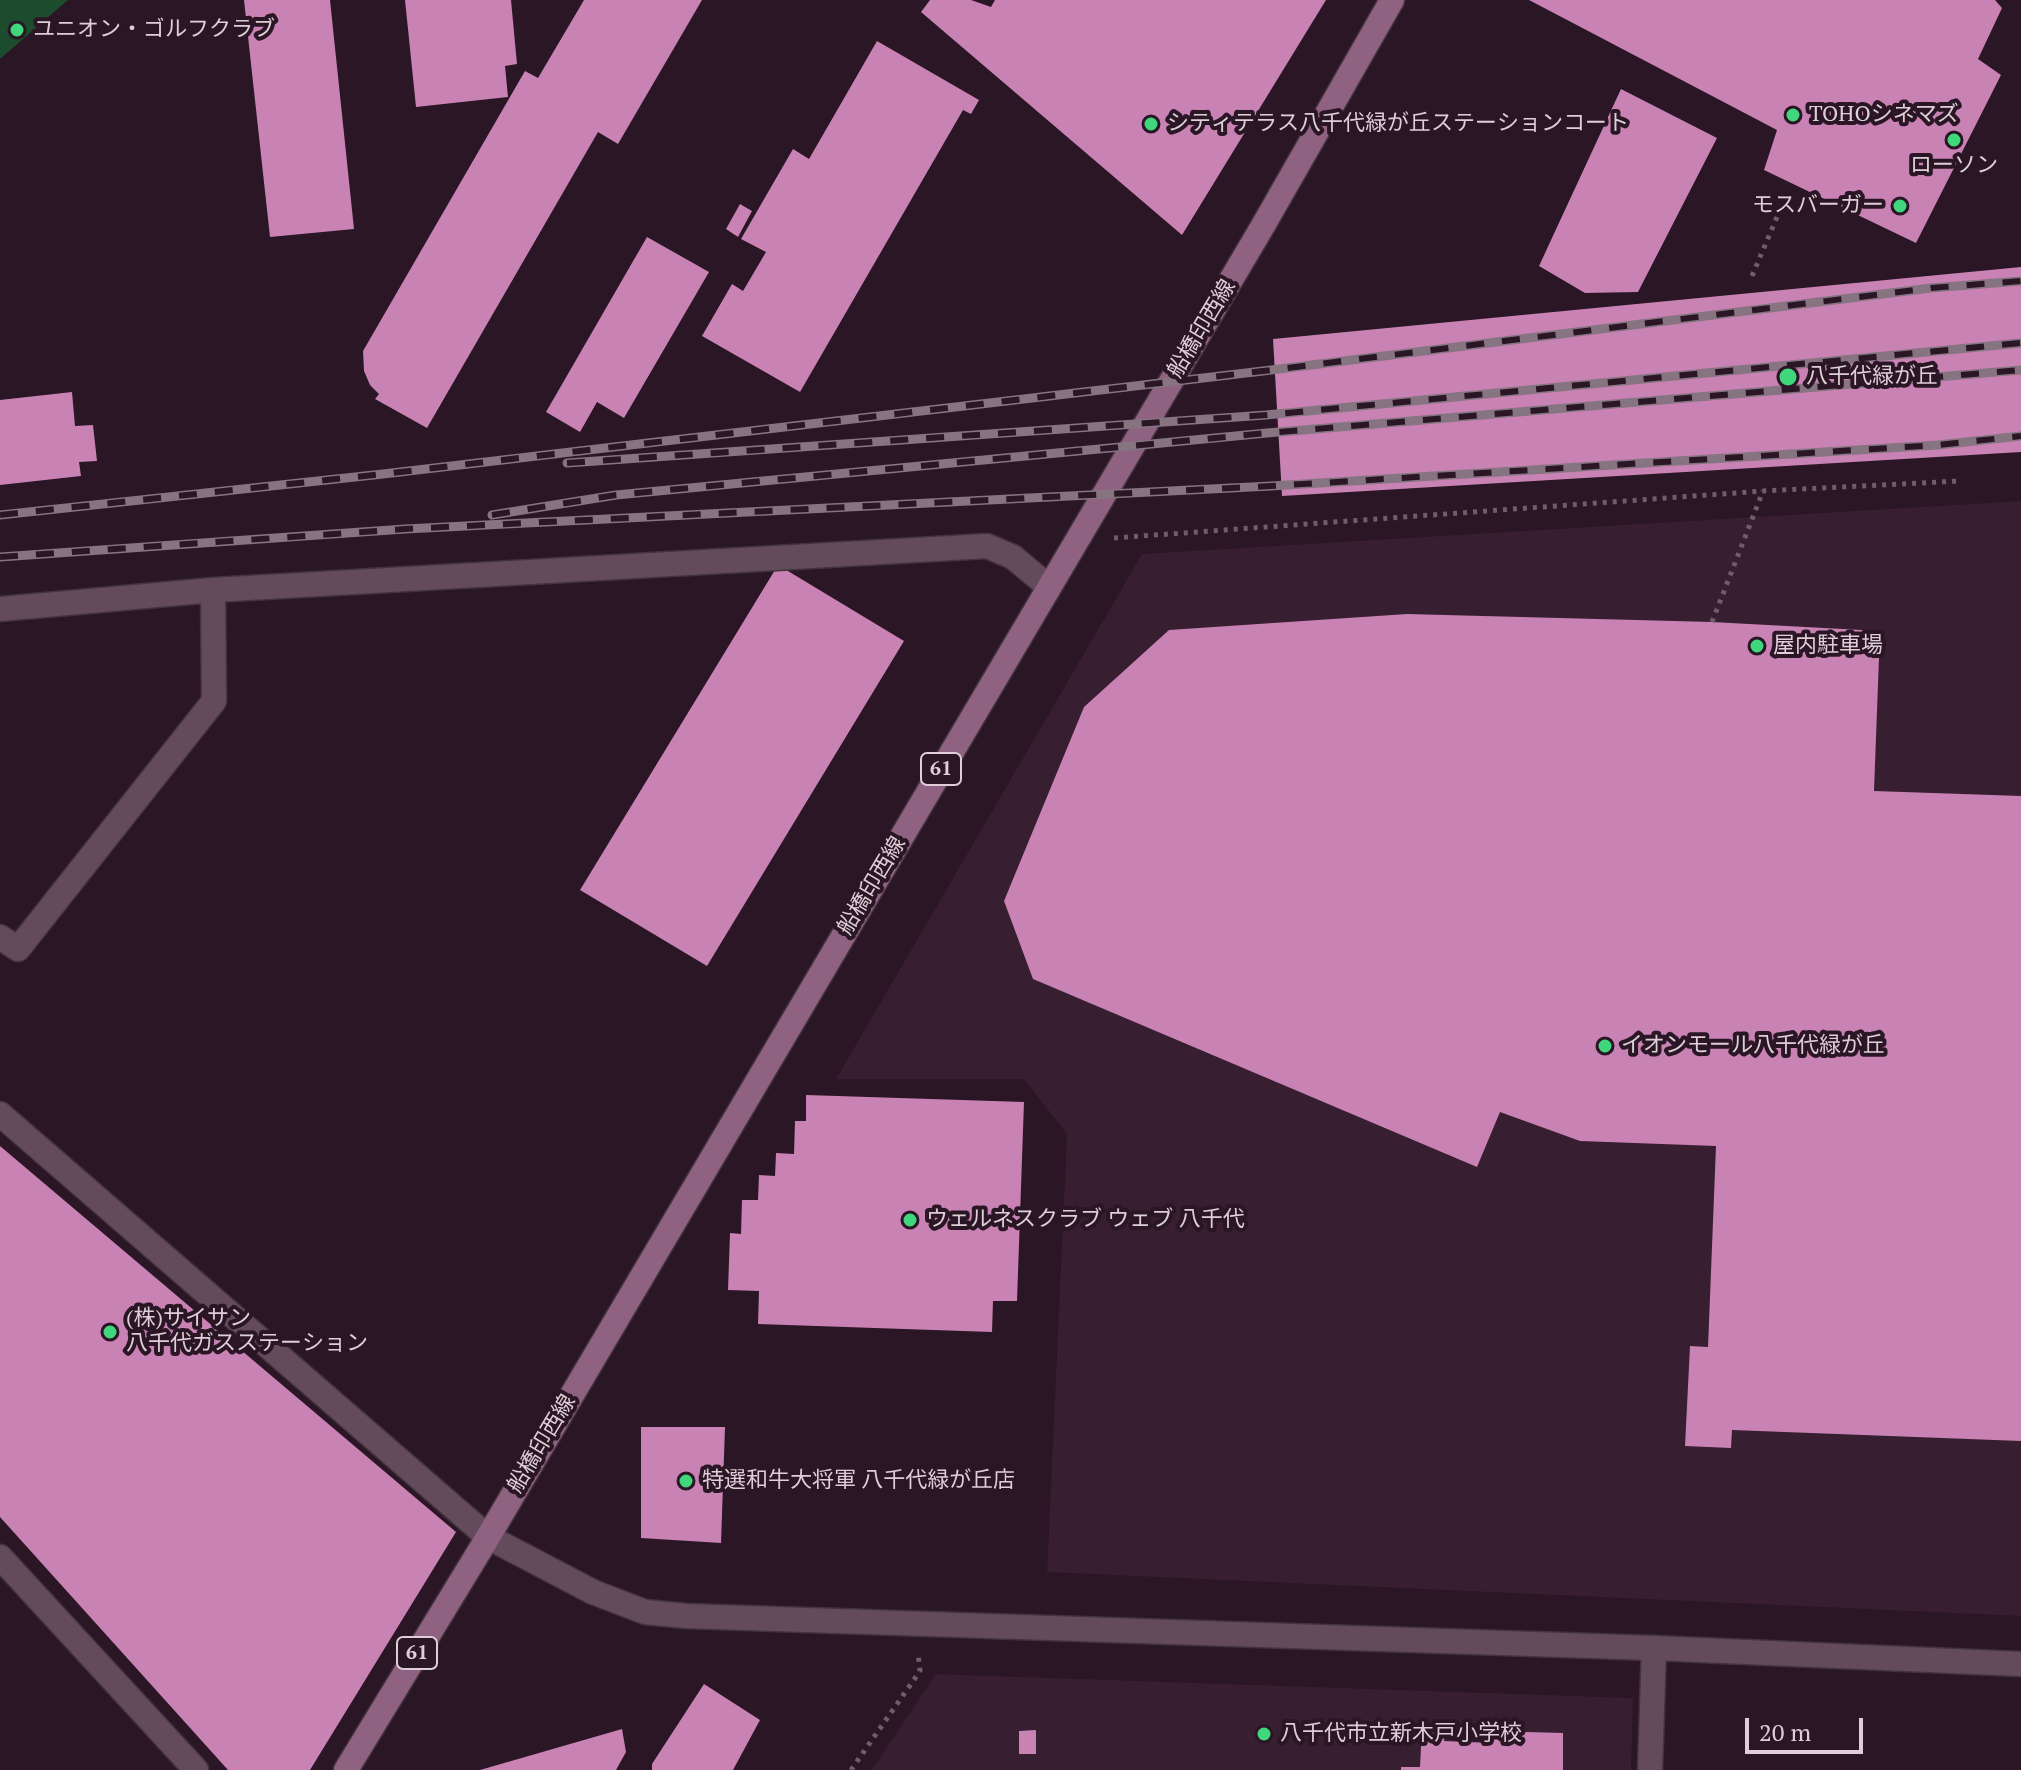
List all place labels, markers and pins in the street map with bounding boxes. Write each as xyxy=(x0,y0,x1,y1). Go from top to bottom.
place label: ユニオン・ゴルフクラブ xyxy=(33,17,275,43)
marker: ユニオン・ゴルフクラブ xyxy=(8,21,26,39)
place label: TOHOシネマズ xyxy=(1809,102,1959,128)
marker: TOHOシネマズ xyxy=(1784,106,1802,124)
place label: シティテラス八千代緑が丘ステーションコート xyxy=(1167,111,1629,137)
marker: シティテラス八千代緑が丘ステーションコート xyxy=(1142,115,1160,133)
marker: ローソン xyxy=(1945,131,1963,149)
place label: ローソン xyxy=(1910,153,1998,179)
place label: モスバーガー xyxy=(1752,193,1884,219)
marker: モスバーガー xyxy=(1891,197,1909,215)
place label: 八千代緑が丘 xyxy=(1806,364,1938,390)
marker: 八千代緑が丘 xyxy=(1777,366,1799,388)
place label: 屋内駐車場 xyxy=(1773,633,1883,659)
marker: 屋内駐車場 xyxy=(1748,637,1766,655)
place label: イオンモール八千代緑が丘 xyxy=(1621,1033,1885,1059)
marker: イオンモール八千代緑が丘 xyxy=(1596,1037,1614,1055)
place label: ウェルネスクラブ ウェブ 八千代 xyxy=(926,1207,1245,1233)
marker: ウェルネスクラブ ウェブ 八千代 xyxy=(901,1211,919,1229)
place label: (株)サイサン 八千代ガスステーション xyxy=(126,1306,368,1358)
marker: (株)サイサン 八千代ガスステーション xyxy=(101,1323,119,1341)
place label: 特選和牛大将軍 八千代緑が丘店 xyxy=(702,1468,1015,1494)
marker: 特選和牛大将軍 八千代緑が丘店 xyxy=(677,1472,695,1490)
place label: 八千代市立新木戸小学校 xyxy=(1280,1721,1522,1747)
marker: 八千代市立新木戸小学校 xyxy=(1255,1725,1273,1743)

